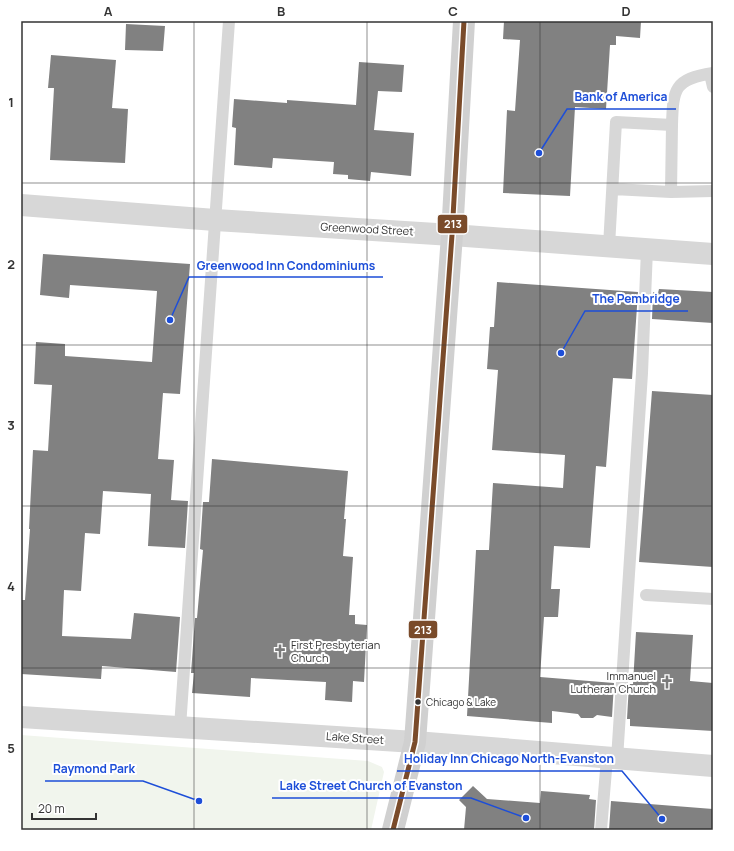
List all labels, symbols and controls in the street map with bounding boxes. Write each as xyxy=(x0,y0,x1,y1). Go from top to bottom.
text: A xyxy=(104,2,113,20)
text: B xyxy=(277,2,285,20)
text: C xyxy=(448,2,458,20)
text: D xyxy=(621,2,631,20)
callout: Bank of America xyxy=(567,85,676,109)
text: Bank of America xyxy=(574,88,668,105)
text: 1 xyxy=(8,93,14,111)
line badge: 213 xyxy=(437,214,468,234)
text: 213 xyxy=(444,216,462,231)
street label: Greenwood Street xyxy=(320,219,414,238)
callout: Greenwood Inn Condominiums xyxy=(189,253,383,277)
text: 2 xyxy=(7,255,15,273)
text: Greenwood Inn Condominiums xyxy=(197,257,376,274)
callout: The Pembridge xyxy=(585,287,688,311)
text: The Pembridge xyxy=(592,290,680,307)
text: 3 xyxy=(7,416,15,434)
text: 4 xyxy=(7,577,15,595)
line badge: 213 xyxy=(408,620,438,639)
text: 213 xyxy=(414,622,432,637)
place label: First Presbyterian Church xyxy=(291,637,380,665)
church icon: First Presbyterian Church xyxy=(272,643,288,659)
place label: Immanuel Lutheran Church xyxy=(570,668,656,696)
church icon: Immanuel Lutheran Church xyxy=(659,674,675,690)
place label: Chicago & Lake xyxy=(426,695,496,709)
marker: Chicago & Lake xyxy=(413,697,423,707)
street label: Lake Street xyxy=(326,728,384,747)
text: 5 xyxy=(7,739,15,757)
callout: Holiday Inn Chicago North-Evanston xyxy=(397,747,622,771)
text: Holiday Inn Chicago North-Evanston xyxy=(404,750,614,767)
callout: Raymond Park xyxy=(45,757,143,781)
text: Raymond Park xyxy=(53,760,136,777)
callout: Lake Street Church of Evanston xyxy=(272,774,471,798)
text: Lake Street Church of Evanston xyxy=(280,777,462,794)
scale bar xyxy=(32,795,96,821)
text: 20 m xyxy=(38,800,65,817)

